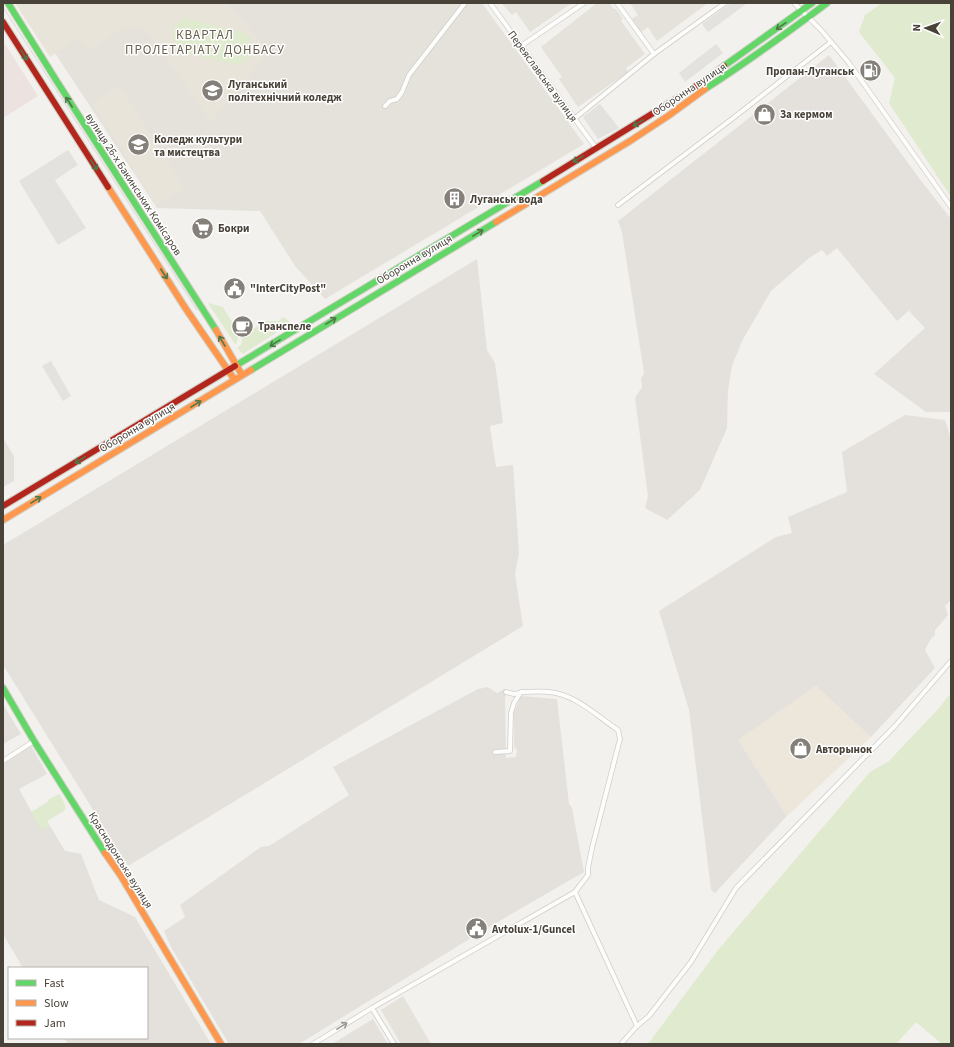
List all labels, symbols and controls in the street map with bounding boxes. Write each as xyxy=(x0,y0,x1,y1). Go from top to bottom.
north arrow xyxy=(906,8,946,48)
one-way arrow xyxy=(775,22,786,30)
text: N xyxy=(909,24,924,32)
district label: КВАРТАЛ ПРОЛЕТАРІАТУ ДОНБАСУ xyxy=(125,26,285,59)
street label: Переяславська вулиця xyxy=(504,27,581,125)
one-way arrow xyxy=(20,49,28,61)
fuel station icon: Пропан-Луганськ xyxy=(857,58,883,84)
street label: Оборонна вулиця xyxy=(649,59,729,120)
place label: Пропан-Луганськ xyxy=(766,64,854,79)
school or university icon: Луганський політехнічний коледж xyxy=(200,77,226,103)
place label: Луганський політехнічний коледж xyxy=(227,77,342,105)
one-way arrow xyxy=(65,96,73,108)
shop icon: За кермом xyxy=(751,101,777,127)
place label: За кермом xyxy=(780,107,832,122)
street label: вулиця 26-х Бакинських Комісаров xyxy=(82,110,186,259)
one-way arrow xyxy=(632,119,644,127)
school or university icon: Коледж культури та мистецтва xyxy=(125,132,151,158)
place label: Коледж культури та мистецтва xyxy=(154,132,242,160)
one-way arrow xyxy=(573,155,584,163)
one-way arrow xyxy=(90,159,98,170)
building icon: Луганськ вода xyxy=(442,186,468,212)
place label: Луганськ вода xyxy=(469,192,543,207)
supermarket icon: Бокри xyxy=(189,215,215,241)
place label: Бокри xyxy=(218,221,249,236)
one-way arrow xyxy=(472,228,484,236)
street label: Оборонна вулиця xyxy=(374,231,455,288)
one-way arrow xyxy=(160,268,168,279)
public building icon: "InterCityPost" xyxy=(222,275,248,301)
place label: "InterCityPost" xyxy=(250,281,326,296)
cafe icon: Транспеле xyxy=(230,313,256,339)
one-way arrow xyxy=(325,317,337,325)
place label: Транспеле xyxy=(258,319,311,334)
one-way arrow xyxy=(218,335,226,347)
one-way arrow xyxy=(269,339,281,347)
street label: Оборонна вулиця xyxy=(97,399,178,456)
one-way arrow xyxy=(190,399,202,407)
one-way arrow xyxy=(74,457,86,465)
one-way arrow xyxy=(30,495,42,503)
shop icon: Авторынок xyxy=(787,736,813,762)
place label: Авторынок xyxy=(815,742,872,757)
street label: Краснодонська вулиця xyxy=(85,809,156,911)
public building icon: Avtolux-1/Guncel xyxy=(464,916,490,942)
place label: Avtolux-1/Guncel xyxy=(491,922,576,937)
legend xyxy=(8,967,148,1039)
text: Fast xyxy=(44,975,64,992)
text: Slow xyxy=(44,995,69,1012)
text: Jam xyxy=(44,1015,66,1032)
one-way arrow xyxy=(336,1022,348,1030)

